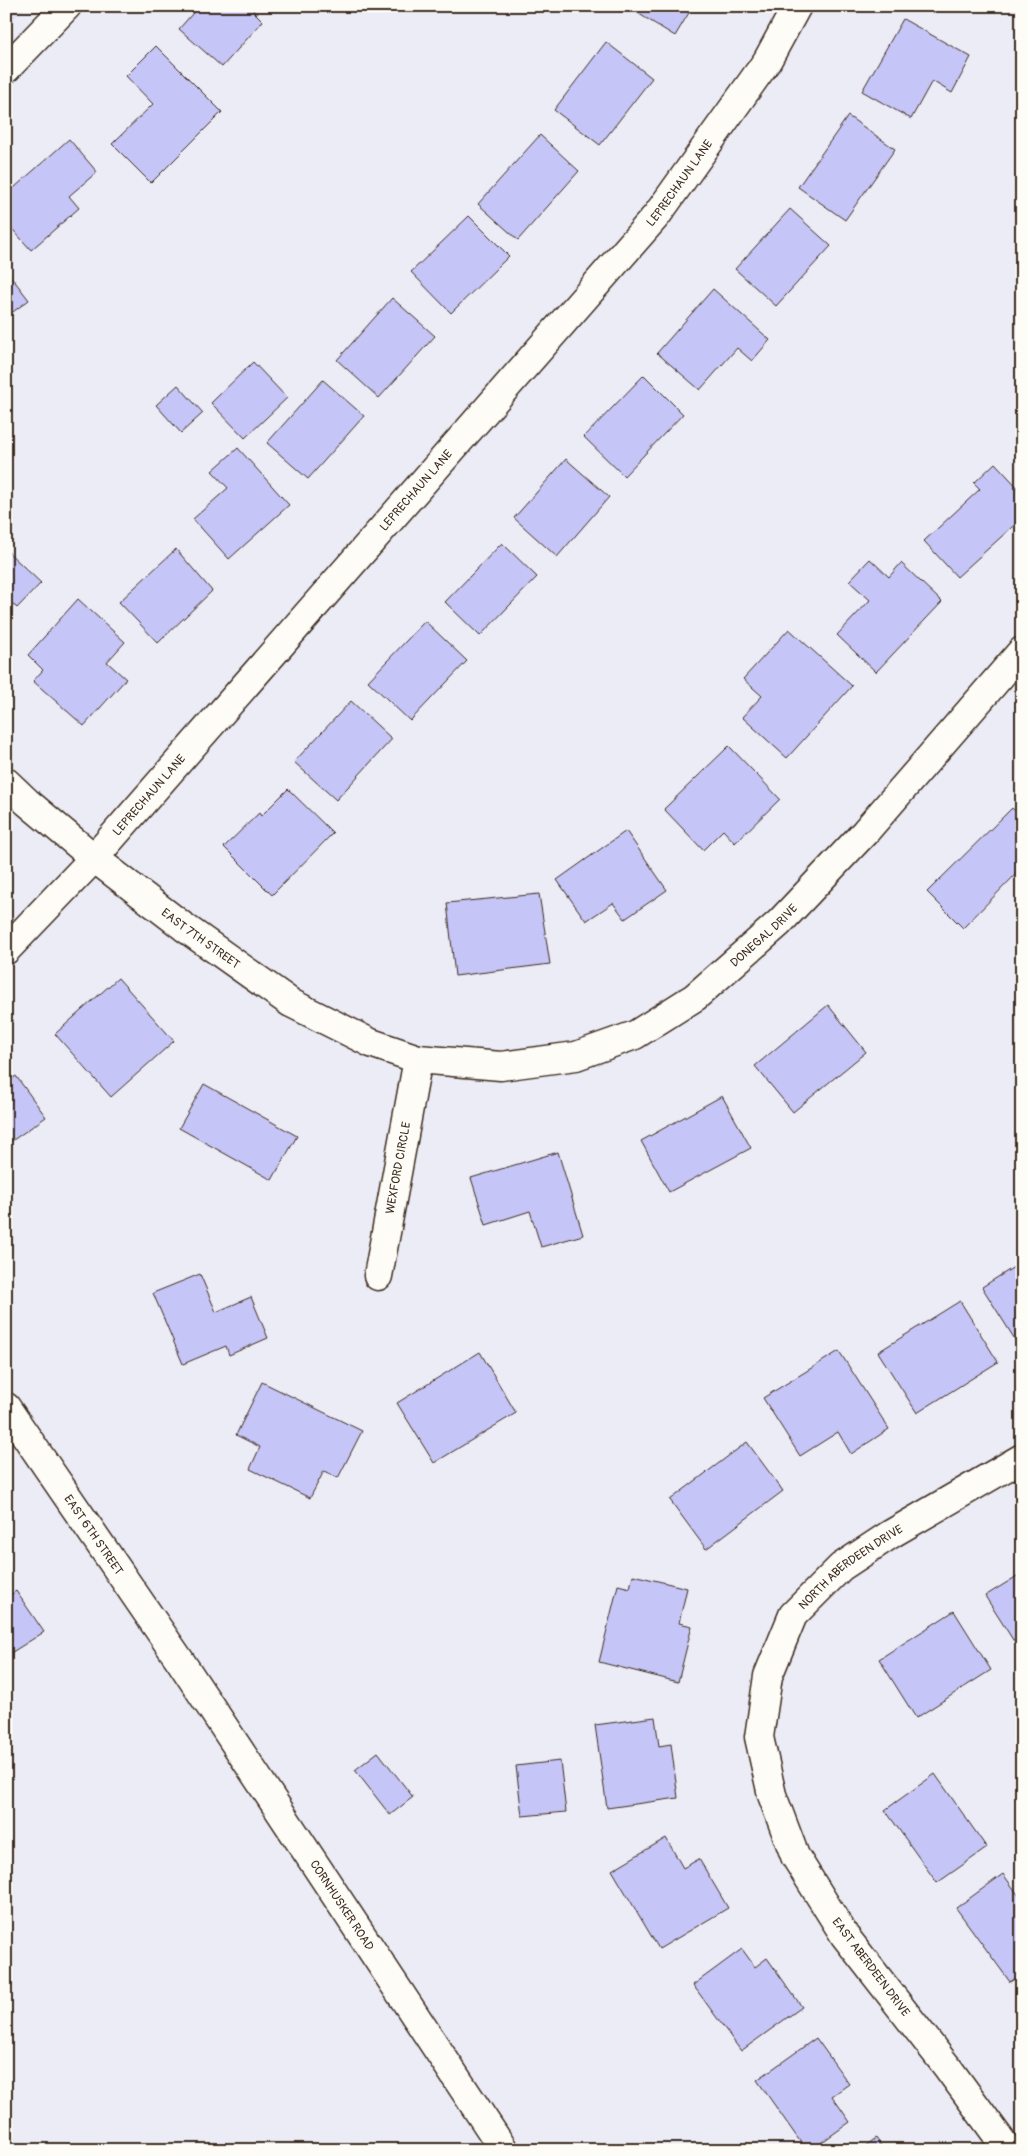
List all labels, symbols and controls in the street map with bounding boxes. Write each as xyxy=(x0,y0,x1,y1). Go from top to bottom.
street label: LEPRECHAUN LANE xyxy=(643,137,716,230)
street label: LEPRECHAUN LANE xyxy=(377,447,456,534)
street label: LEPRECHAUN LANE xyxy=(110,752,189,839)
street label: DONEGAL DRIVE xyxy=(727,901,801,970)
street label: EAST 7TH STREET xyxy=(158,905,243,972)
street label: WEXFORD CIRCLE xyxy=(383,1121,414,1215)
street label: EAST 6TH STREET xyxy=(61,1492,126,1578)
street label: NORTH ABERDEEN DRIVE xyxy=(796,1522,906,1613)
street label: CORNHUSKER ROAD xyxy=(306,1858,377,1954)
street label: EAST ABERDEEN DRIVE xyxy=(829,1915,913,2020)

